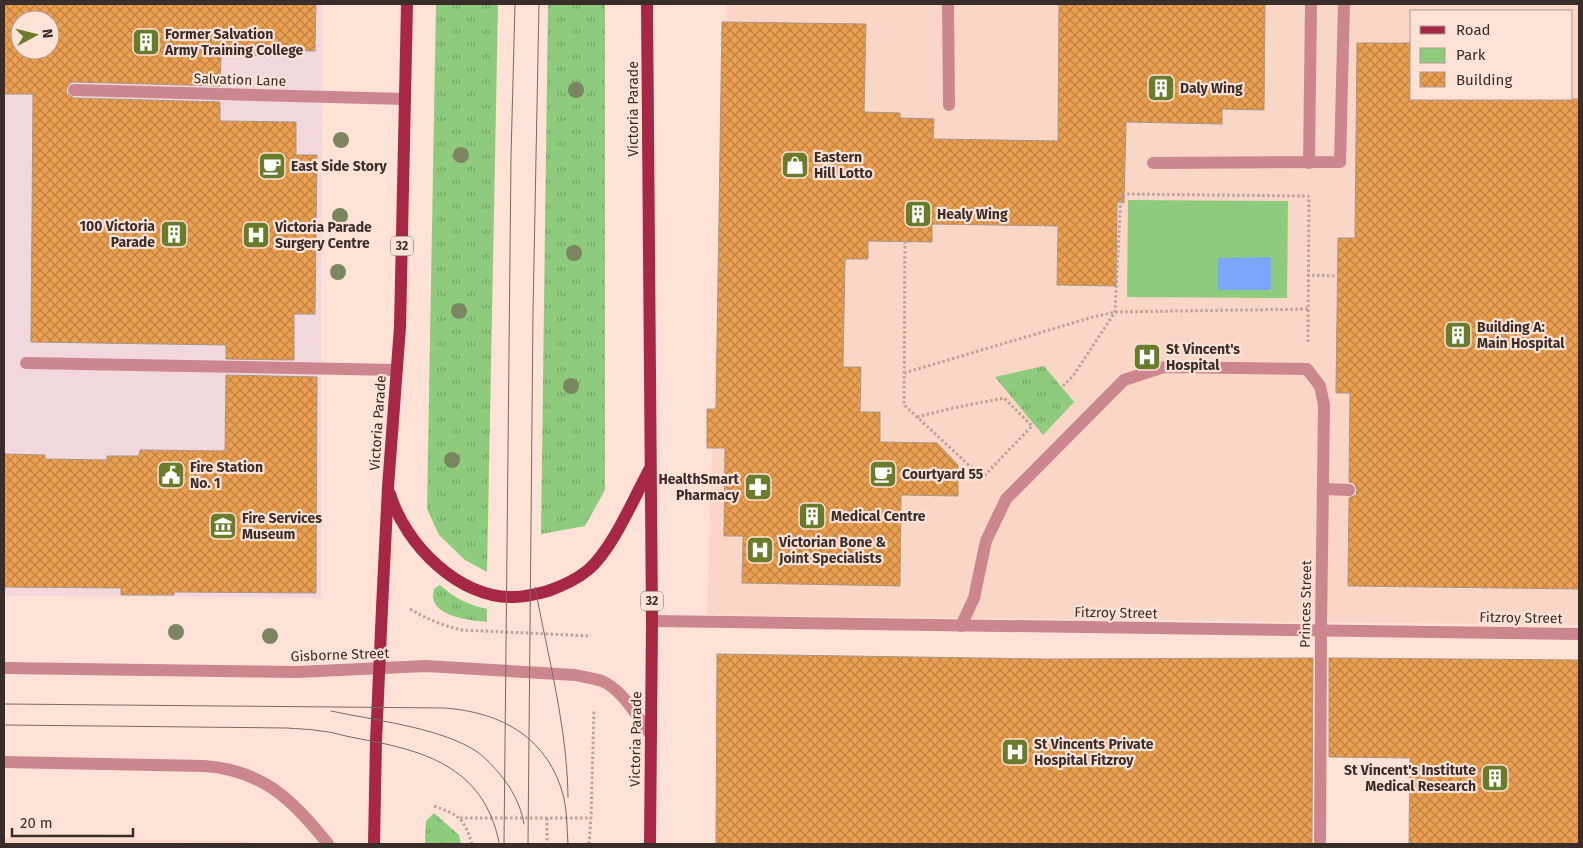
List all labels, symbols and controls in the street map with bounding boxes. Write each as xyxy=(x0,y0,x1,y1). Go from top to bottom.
north arrow xyxy=(10,10,60,60)
legend xyxy=(1410,10,1573,100)
text: Road xyxy=(1456,21,1491,39)
place label: Former Salvation Army Training College xyxy=(164,26,304,59)
building icon: Former Salvation Army Training College xyxy=(131,27,161,57)
text: N xyxy=(38,28,56,39)
text: Park xyxy=(1456,46,1486,64)
street label: Victoria Parade xyxy=(625,61,642,157)
street label: Salvation Lane xyxy=(193,70,287,90)
text: Building xyxy=(1456,71,1512,89)
building icon: Daly Wing xyxy=(1146,73,1176,103)
place label: Daly Wing xyxy=(1180,80,1243,97)
place label: Eastern Hill Lotto xyxy=(814,149,873,182)
shop icon: Eastern Hill Lotto xyxy=(780,150,810,180)
cafe icon: East Side Story xyxy=(257,151,287,181)
place label: East Side Story xyxy=(291,158,388,175)
building icon: Healy Wing xyxy=(903,199,933,229)
place label: Healy Wing xyxy=(937,206,1008,223)
place label: 100 Victoria Parade xyxy=(80,218,155,251)
building icon: 100 Victoria Parade xyxy=(159,219,189,249)
place label: Victoria Parade Surgery Centre xyxy=(274,219,372,252)
hospital icon: Victoria Parade Surgery Centre xyxy=(241,220,271,250)
road number: 32 xyxy=(391,237,413,256)
place label: Building A: Main Hospital xyxy=(1477,319,1565,352)
building icon: Building A: Main Hospital xyxy=(1443,320,1473,350)
place label: St Vincent's Hospital xyxy=(1166,341,1240,374)
hospital icon: St Vincent's Hospital xyxy=(1132,342,1162,372)
street label: Victoria Parade xyxy=(366,375,390,471)
place label: Fire Station No. 1 xyxy=(190,459,263,492)
cafe icon: Courtyard 55 xyxy=(868,459,898,489)
public building icon: Fire Station No. 1 xyxy=(156,460,186,490)
place label: Courtyard 55 xyxy=(902,466,984,483)
place label: HealthSmart Pharmacy xyxy=(658,471,740,504)
pharmacy icon: HealthSmart Pharmacy xyxy=(743,472,773,502)
building icon: Medical Centre xyxy=(797,501,827,531)
place label: Medical Centre xyxy=(831,508,926,525)
place label: Fire Services Museum xyxy=(242,510,322,543)
museum icon: Fire Services Museum xyxy=(208,511,238,541)
place label: Victorian Bone & Joint Specialists xyxy=(778,534,887,567)
hospital icon: Victorian Bone & Joint Specialists xyxy=(745,535,775,565)
street label: Princes Street xyxy=(1297,559,1315,648)
road number: 32 xyxy=(641,592,663,610)
street label: Fitzroy Street xyxy=(1074,604,1159,622)
street label: Fitzroy Street xyxy=(1479,609,1564,627)
street label: Gisborne Street xyxy=(290,645,391,665)
street label: Victoria Parade xyxy=(627,691,645,787)
place label: St Vincents Private Hospital Fitzroy xyxy=(1034,736,1154,769)
hospital icon: St Vincents Private Hospital Fitzroy xyxy=(1000,737,1030,767)
place label: St Vincent's Institute Medical Research xyxy=(1344,762,1476,795)
building icon: St Vincent's Institute Medical Research xyxy=(1480,763,1510,793)
scale bar xyxy=(12,806,134,838)
text: 20 m xyxy=(20,814,53,832)

